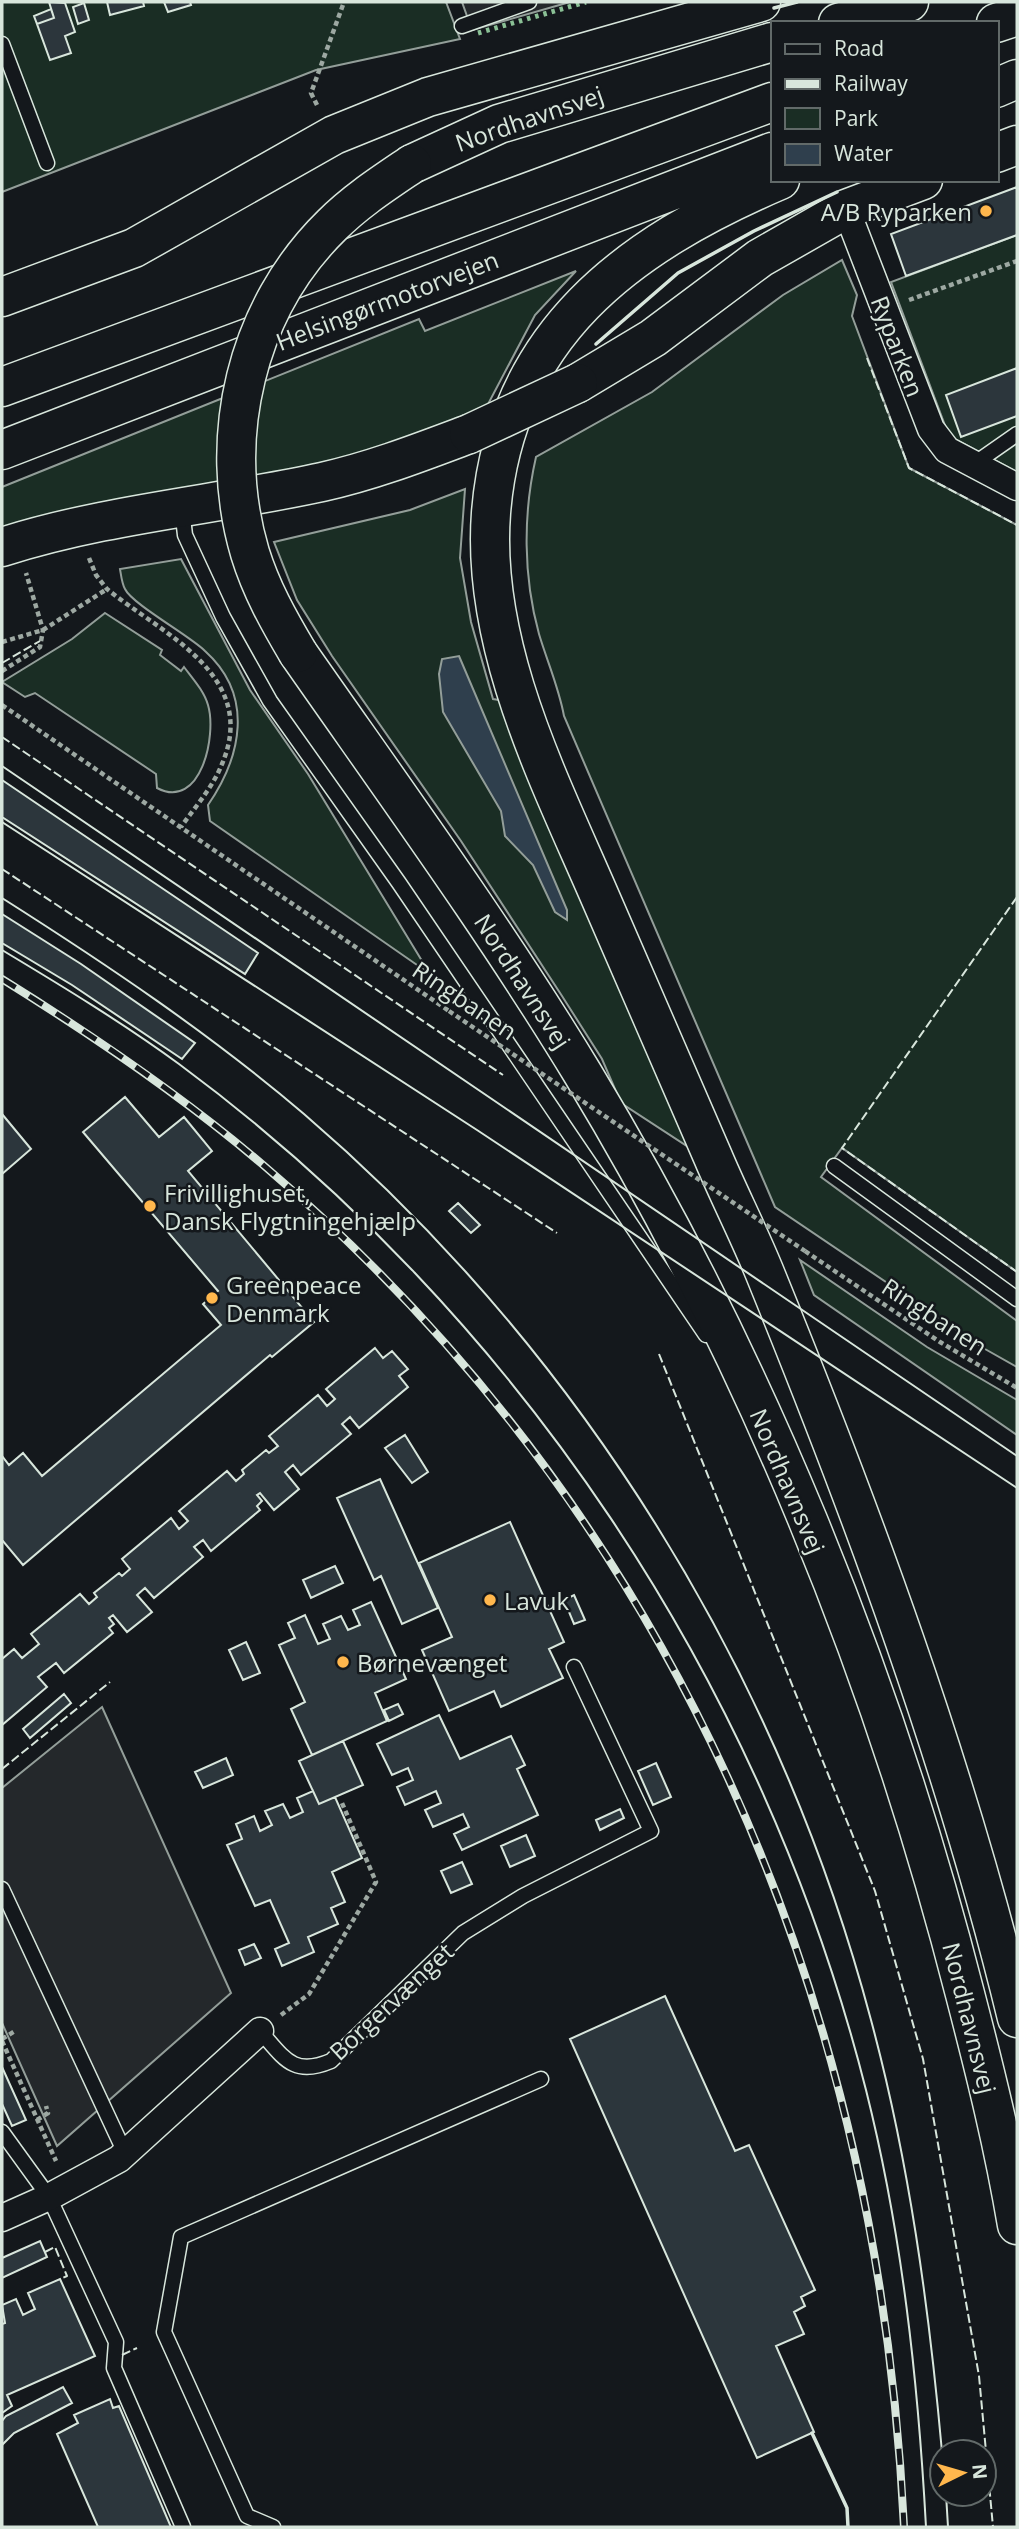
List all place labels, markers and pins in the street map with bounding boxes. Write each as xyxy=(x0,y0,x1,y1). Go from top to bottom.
place label: A/B Ryparken xyxy=(821,195,972,228)
marker: A/B Ryparken xyxy=(978,203,994,219)
place label: Frivillighuset, Dansk Flygtningehjælp xyxy=(164,1176,416,1237)
marker: Frivillighuset, Dansk Flygtningehjælp xyxy=(142,1198,158,1214)
place label: Greenpeace Denmark xyxy=(226,1268,361,1329)
marker: Greenpeace Denmark xyxy=(204,1290,220,1306)
place label: Lavuk xyxy=(504,1584,570,1617)
marker: Lavuk xyxy=(482,1592,498,1608)
place label: Børnevænget xyxy=(357,1646,507,1679)
marker: Børnevænget xyxy=(335,1654,351,1670)

